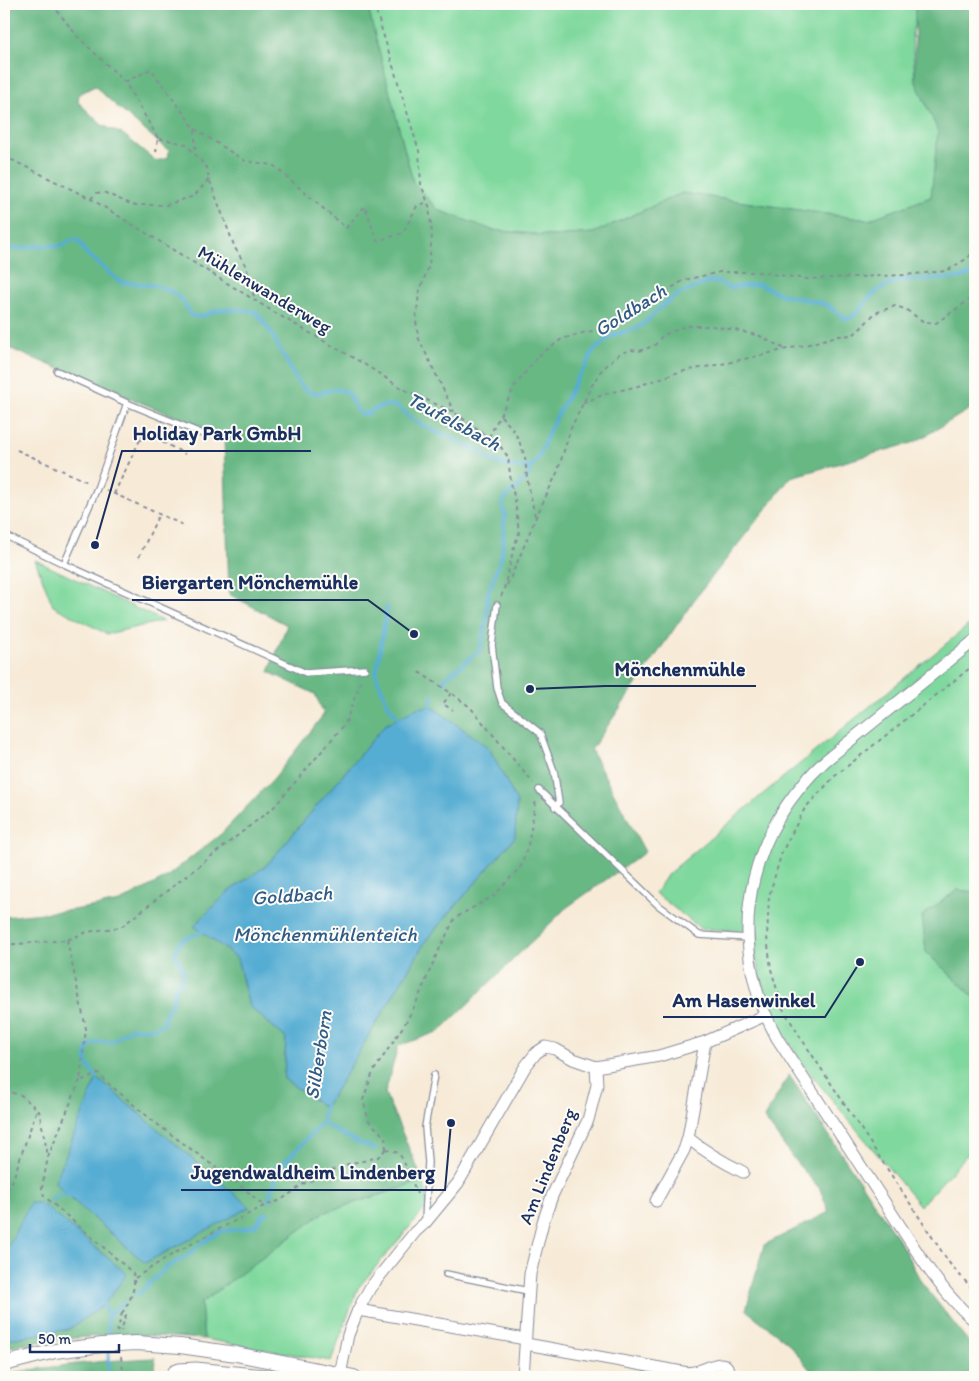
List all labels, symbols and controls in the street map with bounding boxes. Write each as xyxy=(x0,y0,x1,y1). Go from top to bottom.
street label: Mühlenwanderweg xyxy=(194,240,336,339)
water label: Goldbach xyxy=(590,278,671,341)
water label: Teufelsbach xyxy=(403,386,505,456)
callout: Holiday Park GmbH xyxy=(122,416,311,451)
text: Holiday Park GmbH xyxy=(133,421,301,446)
callout: Biergarten Mönchemühle xyxy=(132,565,368,600)
text: Biergarten Mönchemühle xyxy=(142,570,359,595)
callout: Mönchenmühle xyxy=(605,651,756,686)
text: Mönchenmühle xyxy=(615,657,746,681)
water label: Goldbach xyxy=(251,880,334,910)
water label: Mönchenmühlenteich xyxy=(233,922,417,946)
callout: Am Hasenwinkel xyxy=(663,982,825,1017)
text: Am Hasenwinkel xyxy=(671,988,816,1012)
water label: Silberborn xyxy=(299,1008,337,1101)
street label: Am Lindenberg xyxy=(514,1104,581,1228)
callout: Jugendwaldheim Lindenberg xyxy=(181,1155,445,1190)
text: Jugendwaldheim Lindenberg xyxy=(190,1160,436,1185)
scale bar xyxy=(30,1321,119,1353)
text: 50 m xyxy=(38,1330,71,1348)

